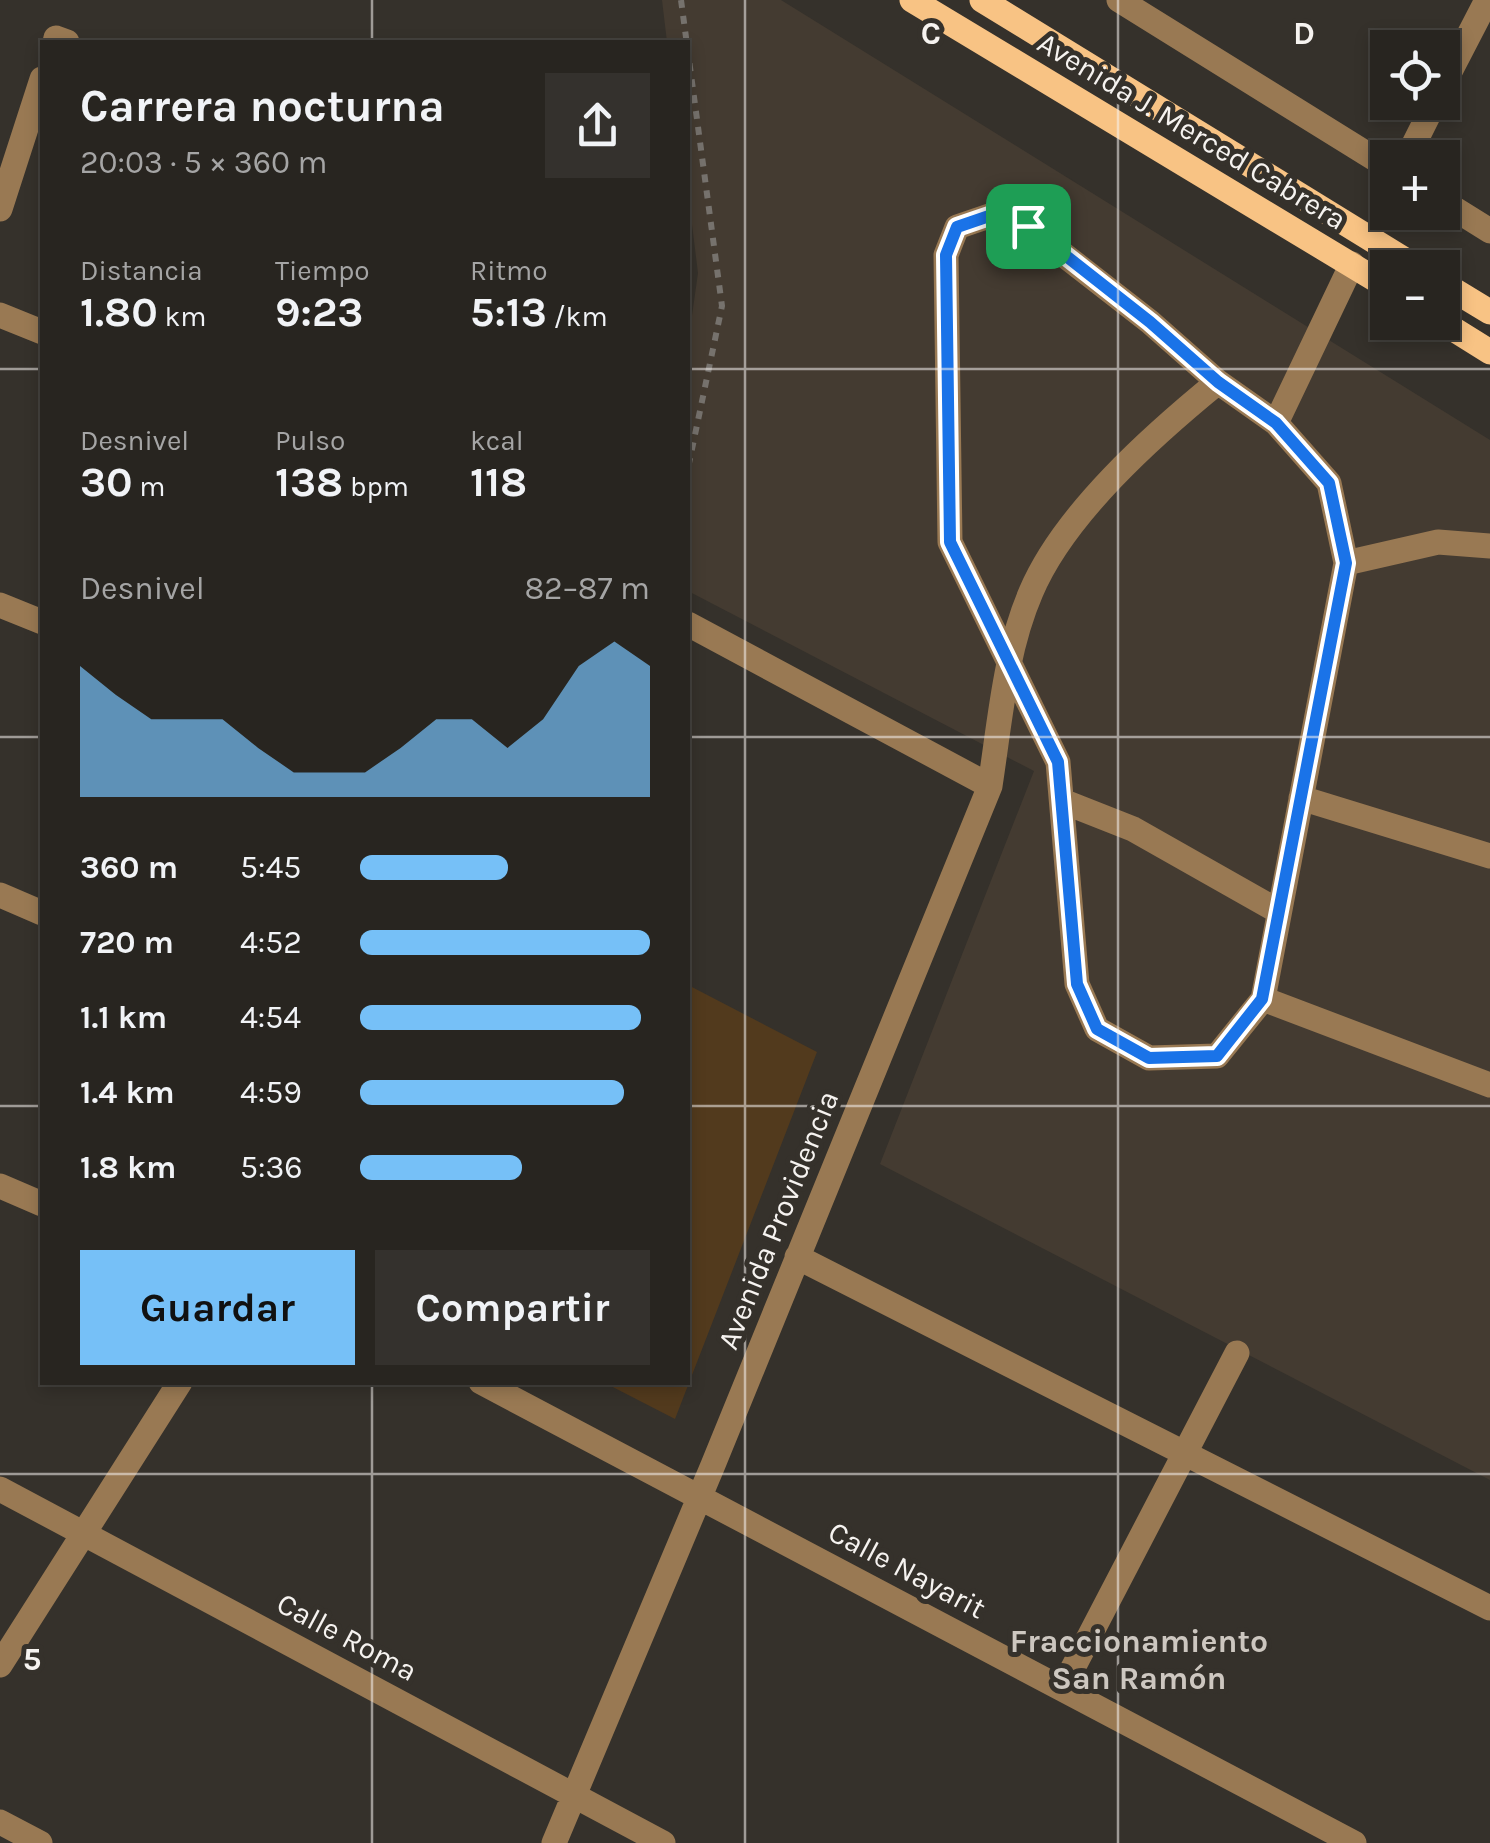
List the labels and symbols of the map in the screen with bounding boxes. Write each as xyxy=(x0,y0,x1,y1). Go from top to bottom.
text: C xyxy=(921,15,941,52)
text: D xyxy=(1293,15,1315,52)
street label: Avenida J. Merced Cabrera xyxy=(1031,24,1353,238)
pin xyxy=(986,184,1071,269)
street label: Avenida Providencia xyxy=(710,1085,846,1355)
street label: Calle Nayarit xyxy=(822,1514,992,1626)
street label: Calle Roma xyxy=(271,1585,423,1689)
district label: Fraccionamiento San Ramón xyxy=(1010,1623,1268,1697)
text: 5 xyxy=(23,1641,41,1678)

